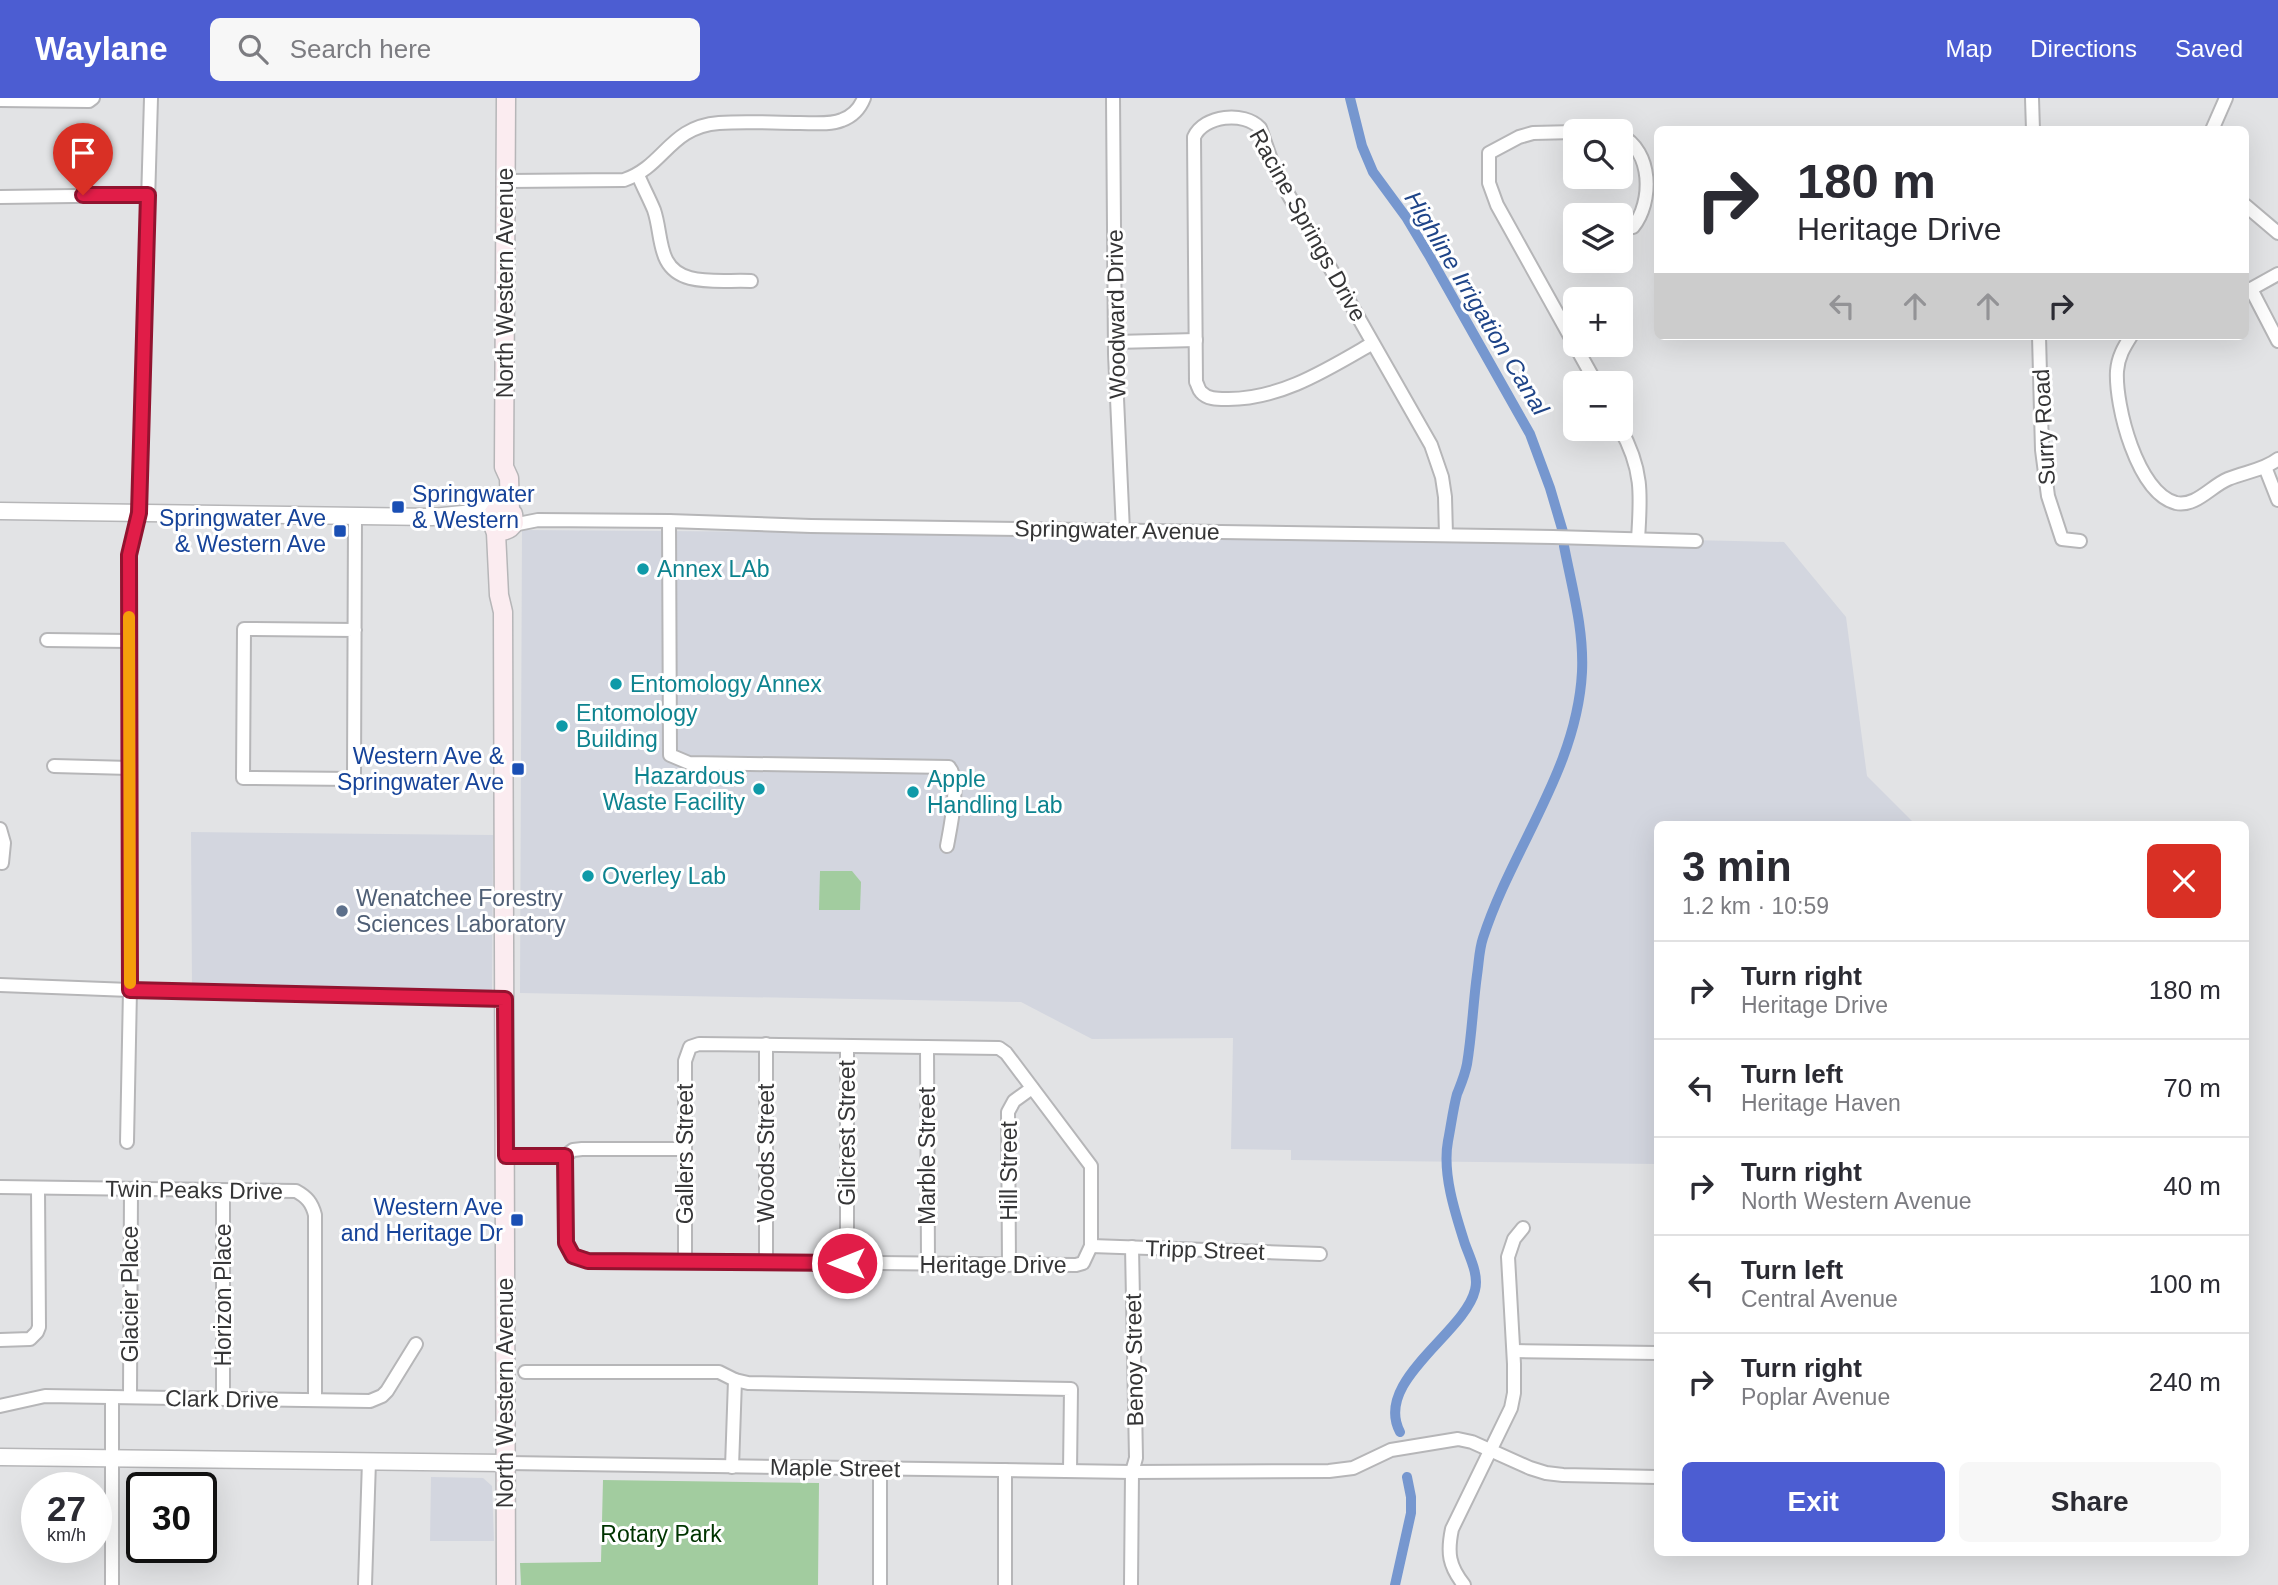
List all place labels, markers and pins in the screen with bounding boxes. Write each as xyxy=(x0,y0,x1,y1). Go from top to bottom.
pin xyxy=(53,123,113,195)
place label: Springwater & Western xyxy=(412,481,535,533)
marker: Springwater & Western xyxy=(390,499,406,515)
place label: Springwater Ave & Western Ave xyxy=(159,505,326,557)
marker: Springwater Ave & Western Ave xyxy=(332,523,348,539)
place label: Annex LAb xyxy=(657,556,770,582)
marker: Annex LAb xyxy=(635,561,651,577)
place label: Entomology Annex xyxy=(630,671,822,697)
marker: Entomology Annex xyxy=(608,676,624,692)
place label: Entomology Building xyxy=(576,700,698,752)
marker: Entomology Building xyxy=(554,718,570,734)
place label: Western Ave & Springwater Ave xyxy=(337,743,504,795)
marker: Western Ave & Springwater Ave xyxy=(510,761,526,777)
place label: Hazardous Waste Facility xyxy=(603,763,745,815)
place label: Apple Handling Lab xyxy=(927,766,1063,818)
marker: Hazardous Waste Facility xyxy=(751,781,767,797)
marker: Apple Handling Lab xyxy=(905,784,921,800)
place label: Overley Lab xyxy=(602,863,726,889)
marker: Overley Lab xyxy=(580,868,596,884)
place label: Wenatchee Forestry Sciences Laboratory xyxy=(356,885,566,937)
marker: Wenatchee Forestry Sciences Laboratory xyxy=(334,903,350,919)
place label: Western Ave and Heritage Dr xyxy=(341,1194,503,1246)
marker: Western Ave and Heritage Dr xyxy=(509,1212,525,1228)

